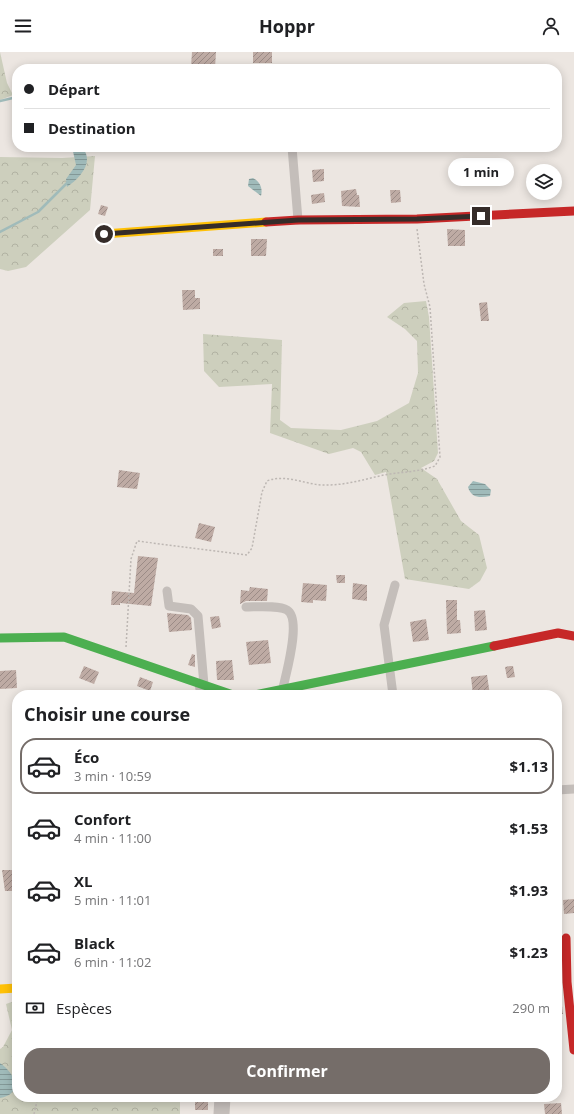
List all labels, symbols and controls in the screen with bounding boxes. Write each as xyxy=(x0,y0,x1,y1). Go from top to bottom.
text: Hoppr xyxy=(259,14,315,38)
icon: menu xyxy=(12,15,34,37)
icon: person xyxy=(540,15,562,37)
text: Départ xyxy=(48,79,100,99)
text: Destination xyxy=(48,118,136,138)
callout: 1 min xyxy=(448,158,514,186)
text: 1 min xyxy=(463,163,499,181)
map controls xyxy=(526,164,562,200)
button: layers xyxy=(526,164,562,200)
route end xyxy=(472,207,490,225)
route start xyxy=(95,225,113,243)
text: Choisir une course xyxy=(24,702,190,726)
text: Éco xyxy=(74,747,99,767)
icon: car xyxy=(26,748,62,784)
text: $1.13 xyxy=(509,756,548,776)
text: 3 min · 10:59 xyxy=(74,767,151,785)
text: Confort xyxy=(74,809,131,829)
icon: car xyxy=(26,810,62,846)
text: $1.53 xyxy=(509,818,548,838)
text: 4 min · 11:00 xyxy=(74,829,151,847)
text: XL xyxy=(74,871,92,891)
icon: car xyxy=(26,872,62,908)
text: $1.93 xyxy=(509,880,548,900)
text: 5 min · 11:01 xyxy=(74,891,151,909)
text: Black xyxy=(74,933,115,953)
icon: car xyxy=(26,934,62,970)
text: $1.23 xyxy=(509,942,548,962)
text: 6 min · 11:02 xyxy=(74,953,151,971)
icon: cash xyxy=(24,997,46,1019)
text: Espèces xyxy=(56,998,112,1018)
text: 290 m xyxy=(512,999,550,1017)
button: Confirmer xyxy=(24,1048,550,1094)

